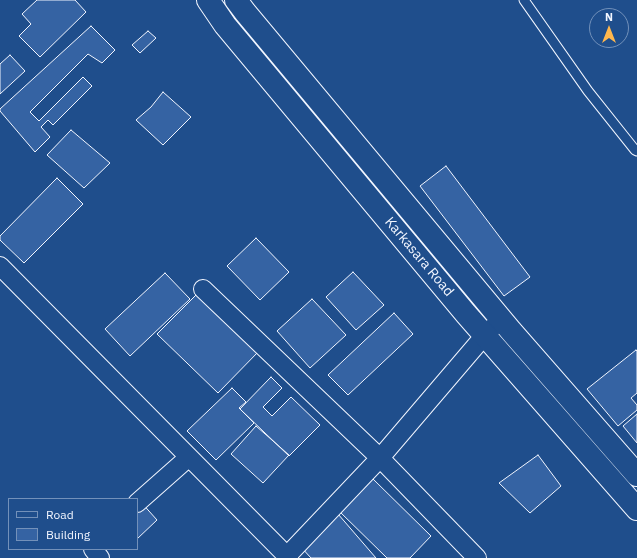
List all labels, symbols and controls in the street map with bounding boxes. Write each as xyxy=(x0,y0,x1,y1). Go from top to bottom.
north arrow xyxy=(589,8,629,48)
text: N xyxy=(605,10,613,24)
street label: Karkasara Road xyxy=(381,214,457,300)
legend xyxy=(8,498,138,550)
text: Road xyxy=(46,507,74,522)
text: Building xyxy=(46,527,90,542)

